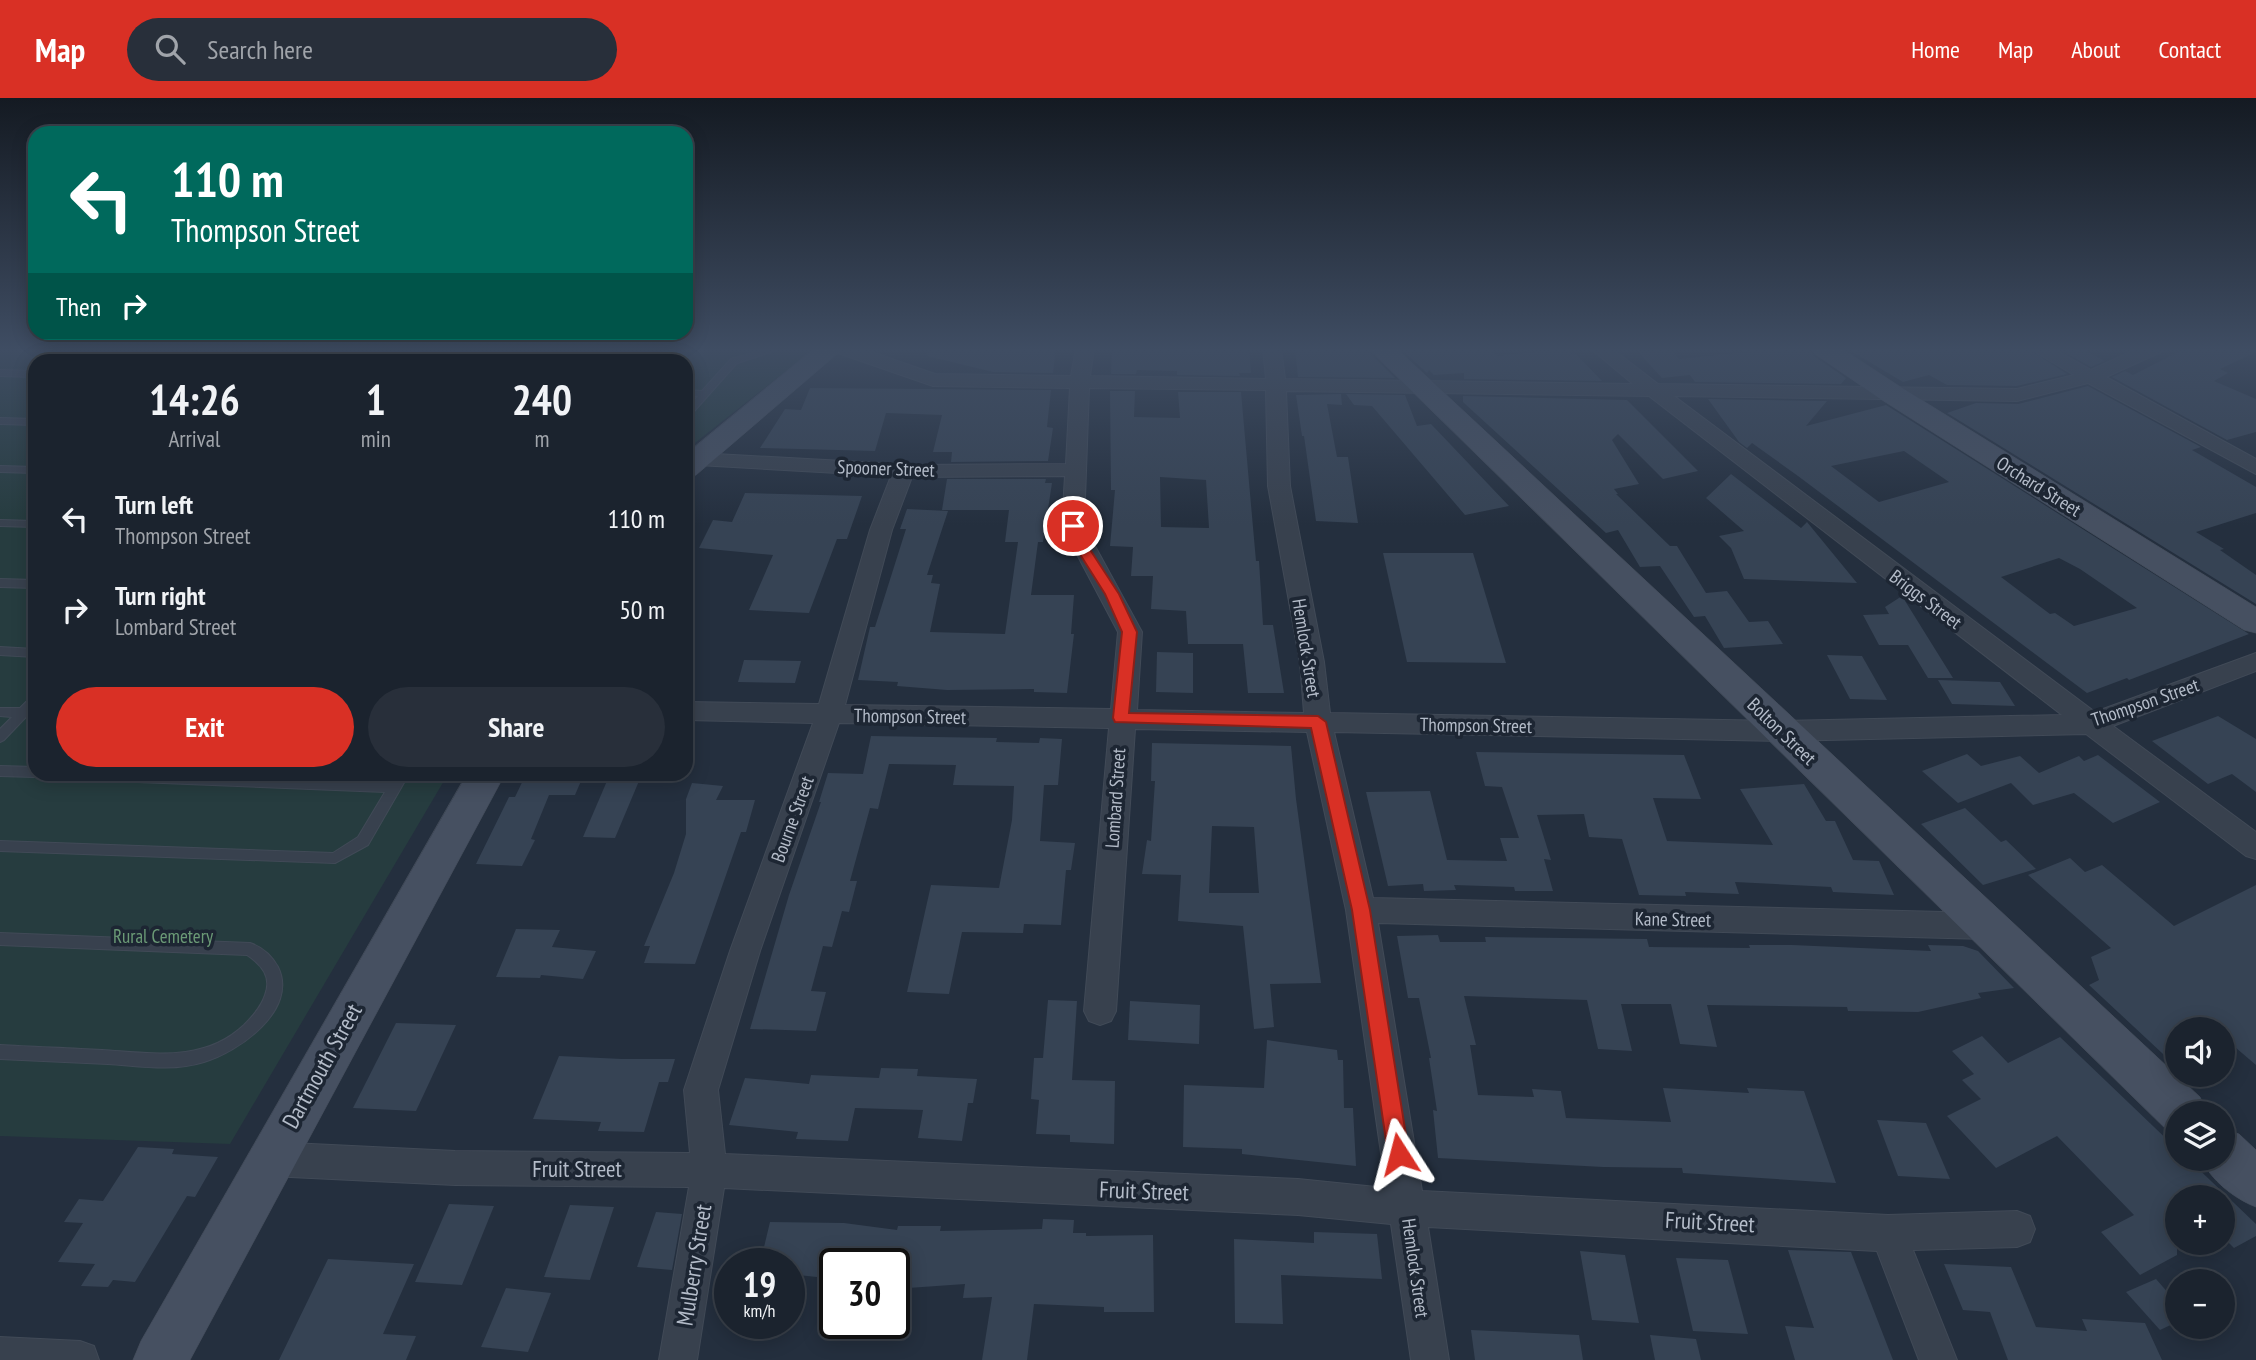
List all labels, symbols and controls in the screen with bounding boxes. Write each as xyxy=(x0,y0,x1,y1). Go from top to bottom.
search box xyxy=(127,18,617,81)
text: Map xyxy=(35,28,85,71)
icon: search xyxy=(151,30,189,68)
text: Search here xyxy=(207,33,313,66)
text: Home xyxy=(1911,34,1960,65)
text: Map xyxy=(1998,34,2033,65)
text: About xyxy=(2071,34,2120,65)
text: Contact xyxy=(2158,34,2221,65)
text: 110 m xyxy=(171,147,284,211)
icon: left xyxy=(56,154,147,245)
text: Thompson Street xyxy=(171,209,360,251)
icon: right xyxy=(115,287,153,325)
text: Then xyxy=(56,290,101,323)
text: 14:26 xyxy=(149,372,240,427)
text: 1 xyxy=(366,372,386,427)
text: 240 xyxy=(512,372,572,427)
text: Arrival xyxy=(168,424,220,453)
text: min xyxy=(361,424,391,453)
text: m xyxy=(534,424,549,453)
street label: Orchard Street xyxy=(1992,451,2086,522)
street label: Spooner Street xyxy=(837,454,936,482)
text: Turn left xyxy=(115,488,193,521)
pin xyxy=(1043,496,1103,556)
icon: left xyxy=(56,500,94,538)
text: 110 m xyxy=(607,502,665,535)
icon: arrive xyxy=(1054,507,1092,545)
text: Thompson Street xyxy=(115,521,251,550)
street label: Briggs Street xyxy=(1885,564,1968,634)
text: Turn right xyxy=(115,579,206,612)
icon: right xyxy=(56,591,94,629)
text: 50 m xyxy=(619,593,665,626)
street label: Hemlock Street xyxy=(1287,597,1327,700)
text: Lombard Street xyxy=(115,612,236,641)
street label: Thompson Street xyxy=(2088,672,2203,732)
button: Exit xyxy=(56,687,354,767)
button: Share xyxy=(368,687,665,767)
street label: Bolton Street xyxy=(1743,692,1822,770)
street label: Thompson Street xyxy=(854,703,967,729)
street label: Thompson Street xyxy=(1420,712,1533,738)
street label: Lombard Street xyxy=(1100,746,1131,849)
street label: Bourne Street xyxy=(765,772,819,865)
street label: Kane Street xyxy=(1635,906,1712,932)
park label: Rural Cemetery xyxy=(113,924,214,948)
street label: Dartmouth Street xyxy=(275,998,368,1133)
map controls xyxy=(2165,1017,2235,1339)
button: sound xyxy=(2165,1017,2235,1087)
button: layers xyxy=(2165,1101,2235,1171)
position arrow xyxy=(1362,1117,1436,1191)
street label: Fruit Street xyxy=(532,1154,622,1183)
street label: Fruit Street xyxy=(1099,1174,1190,1207)
button: + xyxy=(2165,1185,2235,1255)
street label: Mulberry Street xyxy=(670,1201,718,1328)
street label: Fruit Street xyxy=(1665,1205,1756,1238)
street label: Hemlock Street xyxy=(1397,1217,1435,1320)
speed limit sign: 30 xyxy=(819,1248,910,1339)
text: 19 xyxy=(743,1261,776,1307)
button: − xyxy=(2165,1269,2235,1339)
text: km/h xyxy=(744,1299,775,1322)

